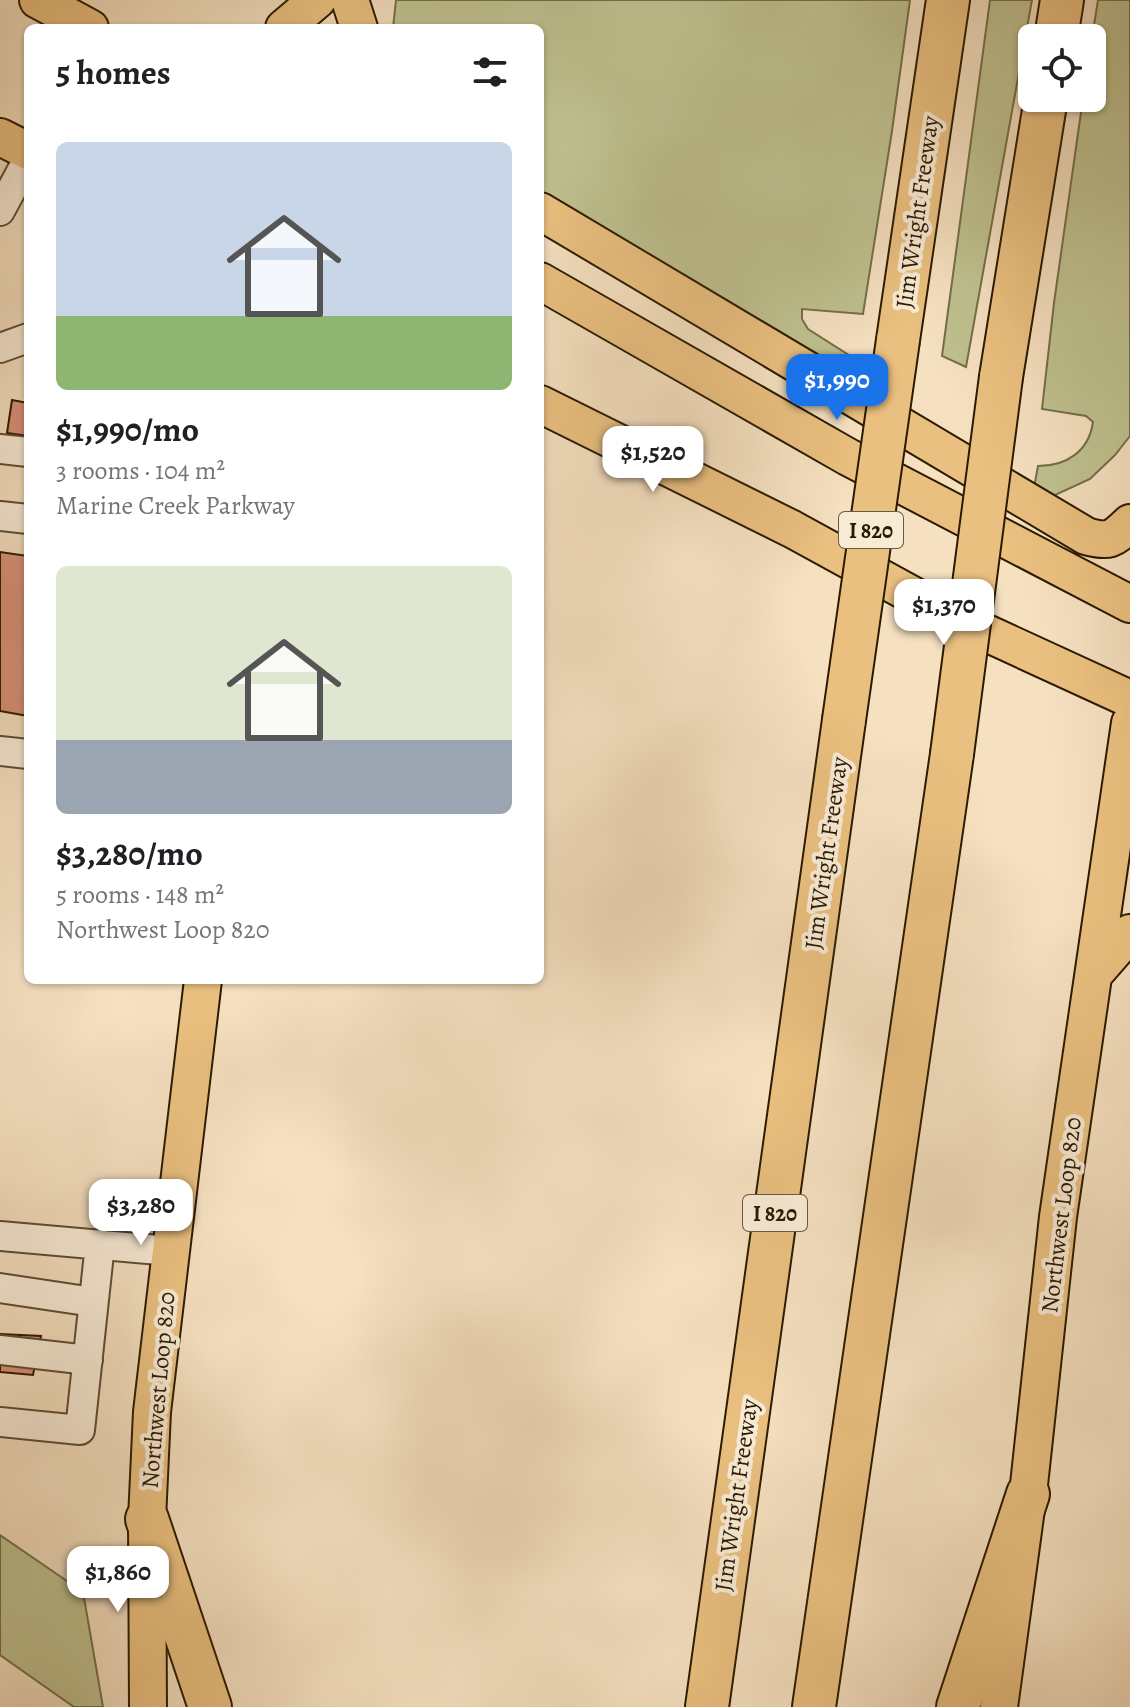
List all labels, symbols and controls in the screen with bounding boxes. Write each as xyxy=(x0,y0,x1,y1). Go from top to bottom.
map controls xyxy=(1018,24,1106,112)
button: locate xyxy=(1018,24,1106,112)
text: 5 homes xyxy=(56,49,171,96)
icon: filters xyxy=(468,50,512,94)
street label: Jim Wright Freeway xyxy=(888,113,946,310)
icon: home xyxy=(212,194,356,338)
pin: $1,990 xyxy=(772,354,902,422)
text: $1,990 xyxy=(804,362,870,397)
text: $1,990/mo xyxy=(56,406,199,453)
pin: $1,520 xyxy=(588,426,718,494)
text: $1,520 xyxy=(620,434,686,469)
text: 3 rooms · 104 m² xyxy=(56,453,225,488)
text: Marine Creek Parkway xyxy=(56,488,295,523)
road number: I 820 xyxy=(839,512,903,548)
pin: $1,370 xyxy=(879,579,1009,647)
text: $1,370 xyxy=(912,587,976,622)
icon: home xyxy=(212,618,356,762)
street label: Jim Wright Freeway xyxy=(797,754,855,951)
text: $3,280/mo xyxy=(56,830,203,877)
text: 5 rooms · 148 m² xyxy=(56,877,224,912)
text: Northwest Loop 820 xyxy=(56,912,270,947)
street label: Northwest Loop 820 xyxy=(1033,1115,1089,1315)
pin: $3,280 xyxy=(76,1179,206,1247)
text: $3,280 xyxy=(107,1187,175,1222)
road number: I 820 xyxy=(743,1195,807,1231)
street label: Northwest Loop 820 xyxy=(133,1290,183,1490)
street label: Jim Wright Freeway xyxy=(707,1396,765,1593)
pin: $1,860 xyxy=(53,1546,183,1614)
text: $1,860 xyxy=(85,1554,151,1589)

